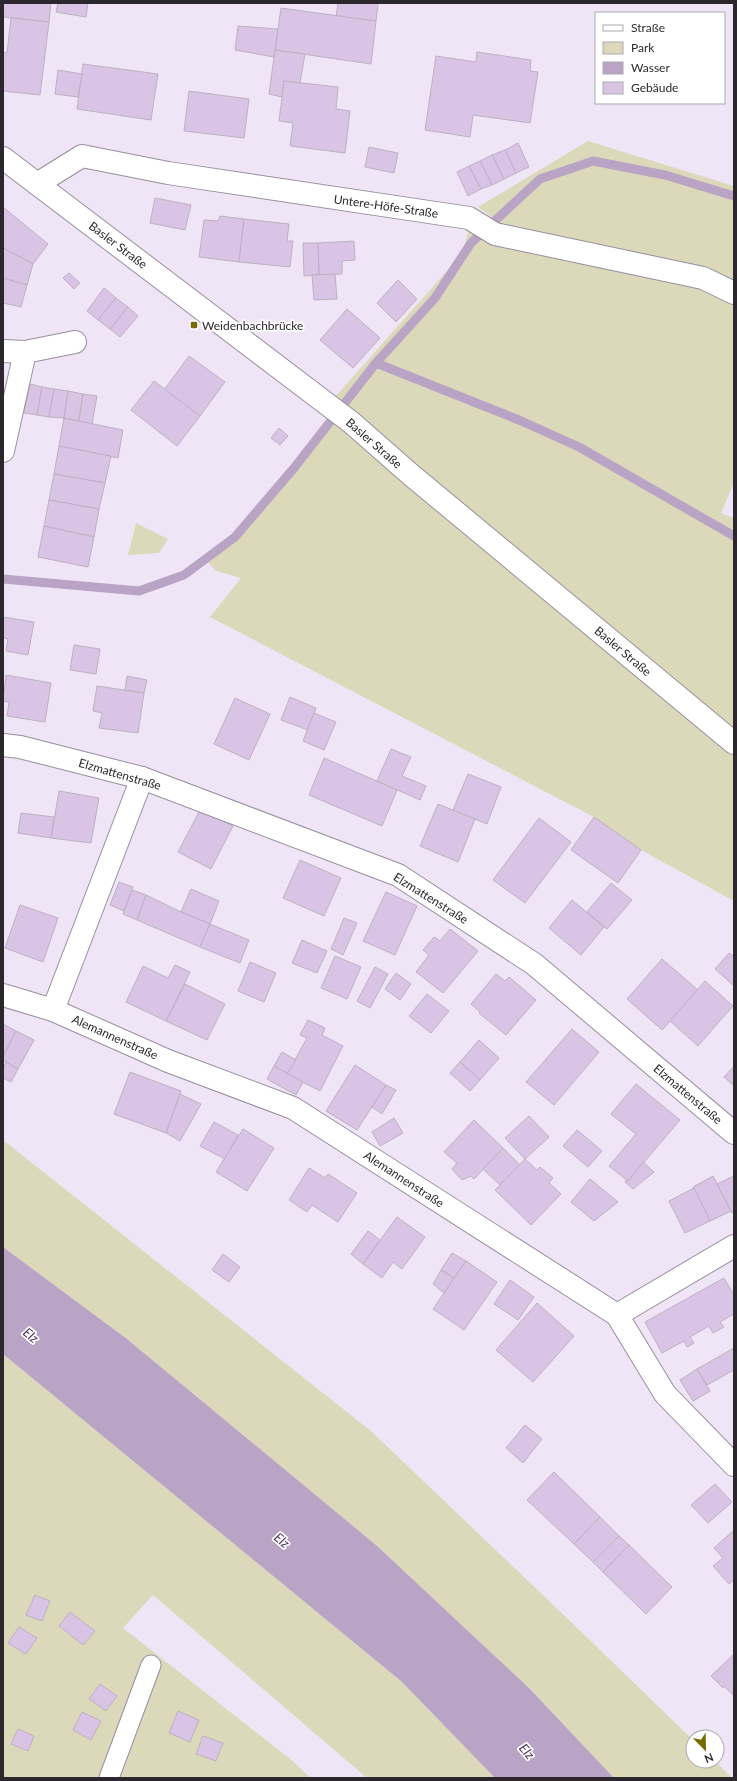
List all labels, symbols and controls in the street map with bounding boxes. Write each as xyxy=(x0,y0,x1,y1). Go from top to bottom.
legend xyxy=(595,12,725,104)
text: Straße xyxy=(631,20,665,35)
text: Park xyxy=(631,40,655,55)
text: Wasser xyxy=(631,60,670,75)
text: Gebäude xyxy=(631,80,678,95)
street label: Untere-Höfe-Straße xyxy=(333,191,439,221)
street label: Basler Straße xyxy=(86,218,150,272)
place label: Weidenbachbrücke xyxy=(202,318,303,333)
marker: Weidenbachbrücke xyxy=(189,320,199,330)
street label: Basler Straße xyxy=(343,415,405,471)
street label: Basler Straße xyxy=(592,623,654,679)
street label: Elzmattenstraße xyxy=(77,755,163,793)
street label: Elzmattenstraße xyxy=(391,869,471,927)
street label: Alemannenstraße xyxy=(70,1011,160,1063)
street label: Elzmattenstraße xyxy=(651,1061,725,1127)
street label: Alemannenstraße xyxy=(361,1148,447,1210)
water label: Elz xyxy=(20,1324,42,1346)
water label: Elz xyxy=(271,1529,293,1551)
north arrow xyxy=(685,1729,725,1769)
water label: Elz xyxy=(516,1740,538,1762)
text: N xyxy=(703,1751,716,1766)

